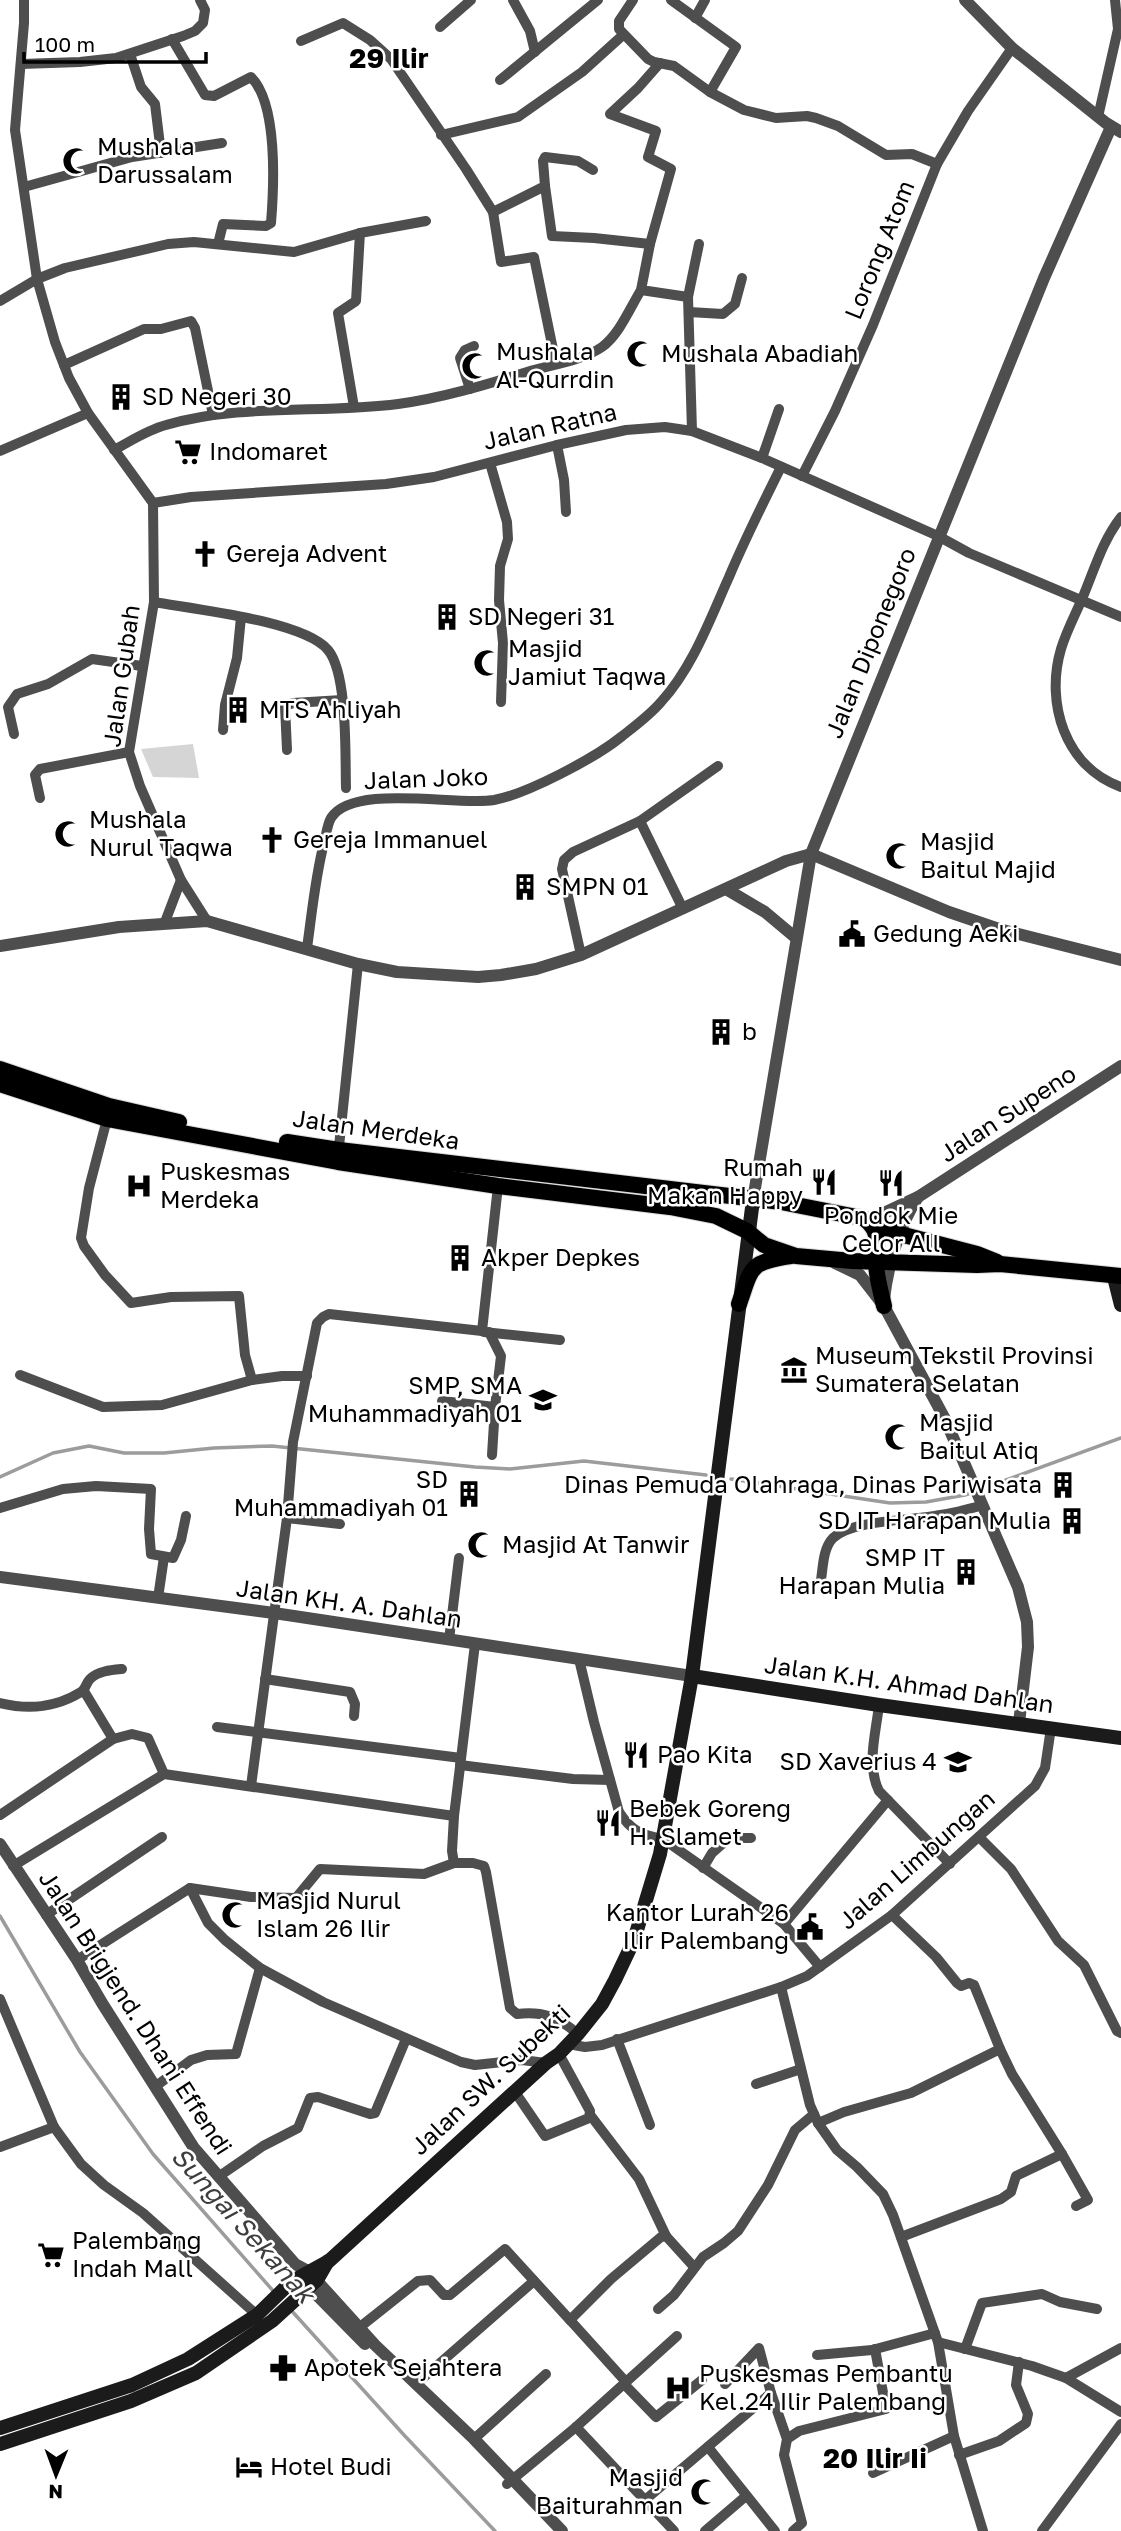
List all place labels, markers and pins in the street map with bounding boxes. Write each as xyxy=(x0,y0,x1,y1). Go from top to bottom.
place label: Mushala Darussalam xyxy=(97,131,233,188)
mosque icon: Mushala Darussalam xyxy=(61,146,91,176)
place label: Mushala Al-Qurrdin xyxy=(496,336,614,393)
place label: Mushala Abadiah xyxy=(661,338,858,367)
mosque icon: Mushala Abadiah xyxy=(625,339,655,369)
mosque icon: Mushala Al-Qurrdin xyxy=(460,351,490,381)
place label: SD Negeri 30 xyxy=(142,381,292,410)
building icon: SD Negeri 30 xyxy=(106,382,136,412)
place label: Indomaret xyxy=(209,436,328,465)
supermarket icon: Indomaret xyxy=(173,437,203,467)
place label: Gereja Advent xyxy=(226,538,387,567)
church icon: Gereja Advent xyxy=(190,539,220,569)
place label: SD Negeri 31 xyxy=(468,601,614,630)
building icon: SD Negeri 31 xyxy=(432,602,462,632)
place label: Masjid Jamiut Taqwa xyxy=(508,633,666,690)
mosque icon: Masjid Jamiut Taqwa xyxy=(472,648,502,678)
place label: MTS Ahliyah xyxy=(259,694,402,723)
building icon: MTS Ahliyah xyxy=(223,695,253,725)
place label: Mushala Nurul Taqwa xyxy=(89,804,233,861)
mosque icon: Mushala Nurul Taqwa xyxy=(53,819,83,849)
place label: Gereja Immanuel xyxy=(293,824,487,853)
church icon: Gereja Immanuel xyxy=(257,825,287,855)
place label: Masjid Baitul Majid xyxy=(920,826,1056,883)
mosque icon: Masjid Baitul Majid xyxy=(884,841,914,871)
place label: SMPN 01 xyxy=(546,871,648,900)
building icon: SMPN 01 xyxy=(510,872,540,902)
place label: Gedung Aeki xyxy=(873,918,1018,947)
public building icon: Gedung Aeki xyxy=(837,919,867,949)
place label: b xyxy=(742,1016,757,1045)
building icon: b xyxy=(706,1017,736,1047)
place label: Rumah Makan Happy xyxy=(647,1152,803,1209)
place label: Puskesmas Merdeka xyxy=(160,1156,290,1213)
restaurant icon: Rumah Makan Happy xyxy=(809,1167,839,1197)
restaurant icon: Pondok Mie Celor All xyxy=(876,1168,906,1198)
hospital icon: Puskesmas Merdeka xyxy=(124,1171,154,1201)
place label: Pondok Mie Celor All xyxy=(824,1200,958,1257)
place label: Akper Depkes xyxy=(481,1242,640,1271)
building icon: Akper Depkes xyxy=(445,1243,475,1273)
place label: Museum Tekstil Provinsi Sumatera Selatan xyxy=(815,1340,1094,1397)
museum icon: Museum Tekstil Provinsi Sumatera Selatan xyxy=(779,1355,809,1385)
place label: SMP, SMA Muhammadiyah 01 xyxy=(308,1370,522,1427)
school or university icon: SMP, SMA Muhammadiyah 01 xyxy=(528,1385,558,1415)
place label: Masjid Baitul Atiq xyxy=(919,1407,1039,1464)
mosque icon: Masjid Baitul Atiq xyxy=(883,1422,913,1452)
place label: SD Muhammadiyah 01 xyxy=(234,1464,448,1521)
place label: Dinas Pemuda Olahraga, Dinas Pariwisata xyxy=(564,1469,1042,1498)
building icon: Dinas Pemuda Olahraga, Dinas Pariwisata xyxy=(1048,1470,1078,1500)
building icon: SD Muhammadiyah 01 xyxy=(454,1479,484,1509)
place label: SD IT Harapan Mulia xyxy=(818,1505,1051,1534)
building icon: SD IT Harapan Mulia xyxy=(1057,1506,1087,1536)
place label: Masjid At Tanwir xyxy=(502,1529,689,1558)
mosque icon: Masjid At Tanwir xyxy=(466,1530,496,1560)
place label: SMP IT Harapan Mulia xyxy=(779,1542,945,1599)
building icon: SMP IT Harapan Mulia xyxy=(951,1557,981,1587)
place label: Pao Kita xyxy=(657,1739,753,1768)
restaurant icon: Pao Kita xyxy=(621,1740,651,1770)
place label: SD Xaverius 4 xyxy=(780,1746,937,1775)
school or university icon: SD Xaverius 4 xyxy=(943,1747,973,1777)
place label: Bebek Goreng H. Slamet xyxy=(629,1793,791,1850)
restaurant icon: Bebek Goreng H. Slamet xyxy=(593,1808,623,1838)
place label: Masjid Nurul Islam 26 Ilir xyxy=(256,1885,401,1942)
place label: Kantor Lurah 26 Ilir Palembang xyxy=(606,1897,789,1954)
mosque icon: Masjid Nurul Islam 26 Ilir xyxy=(220,1900,250,1930)
public building icon: Kantor Lurah 26 Ilir Palembang xyxy=(795,1912,825,1942)
place label: Palembang Indah Mall xyxy=(72,2225,201,2282)
supermarket icon: Palembang Indah Mall xyxy=(36,2240,66,2270)
place label: Apotek Sejahtera xyxy=(304,2352,502,2381)
pharmacy icon: Apotek Sejahtera xyxy=(268,2353,298,2383)
place label: Puskesmas Pembantu Kel.24 Ilir Palembang xyxy=(699,2358,953,2415)
hospital icon: Puskesmas Pembantu Kel.24 Ilir Palembang xyxy=(663,2373,693,2403)
place label: Hotel Budi xyxy=(270,2451,392,2480)
hotel icon: Hotel Budi xyxy=(234,2452,264,2482)
place label: Masjid Baiturahman xyxy=(536,2462,683,2519)
mosque icon: Masjid Baiturahman xyxy=(689,2477,719,2507)

